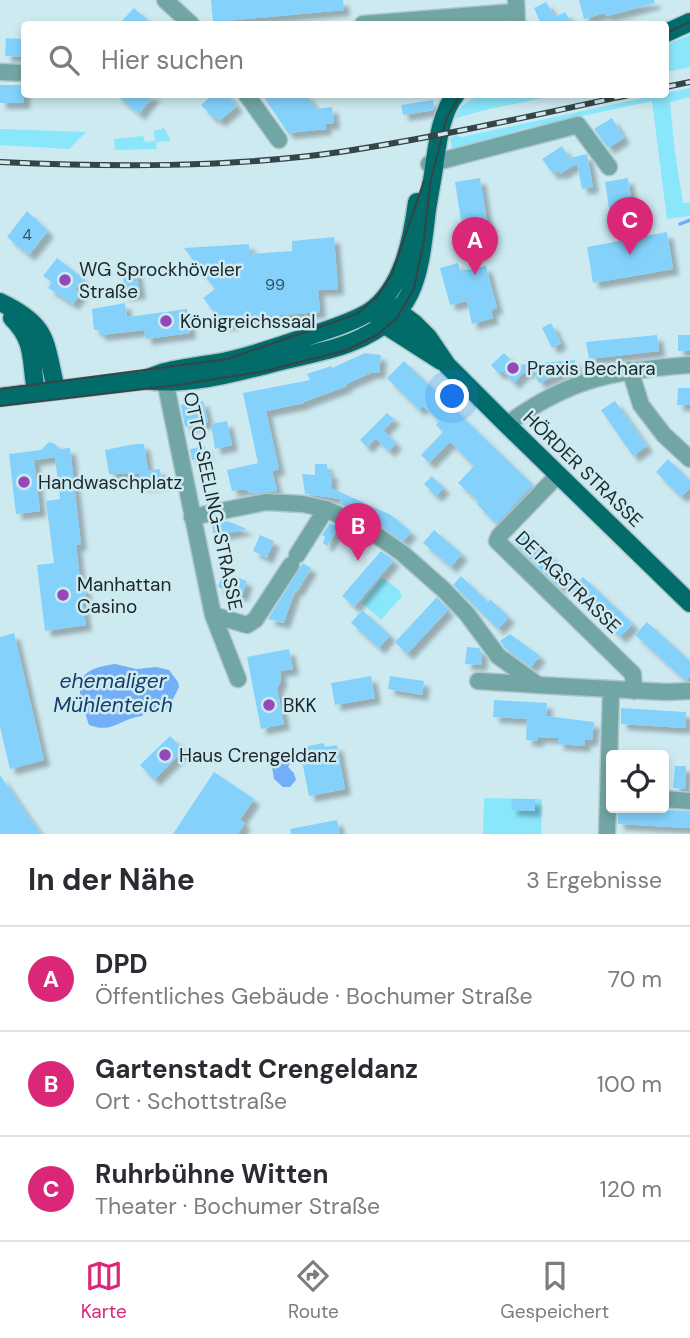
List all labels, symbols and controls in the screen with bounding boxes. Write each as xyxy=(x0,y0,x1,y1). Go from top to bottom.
search box xyxy=(21,21,669,98)
icon: search xyxy=(45,41,83,79)
text: Hier suchen xyxy=(101,43,244,77)
pin: C xyxy=(607,197,653,255)
pin: A xyxy=(452,217,498,275)
house number: 4 xyxy=(22,224,32,245)
place label: WG Sprockhöveler Straße xyxy=(79,257,242,304)
marker: WG Sprockhöveler Straße xyxy=(57,272,73,288)
house number: 99 xyxy=(265,274,285,295)
place label: Königreichssaal xyxy=(180,309,316,334)
marker: Königreichssaal xyxy=(158,313,174,329)
place label: Praxis Bechara xyxy=(527,356,656,381)
marker: Praxis Bechara xyxy=(505,360,521,376)
your location xyxy=(435,379,469,413)
street label: OTTO-SEELING-STRASSE xyxy=(178,390,248,612)
street label: HÖRDER STRASSE xyxy=(518,405,648,533)
place label: Handwaschplatz xyxy=(38,470,182,495)
marker: Handwaschplatz xyxy=(16,474,32,490)
pin: B xyxy=(335,503,381,561)
street label: DETAGSTRASSE xyxy=(510,525,626,639)
place label: Manhattan Casino xyxy=(77,572,171,619)
marker: Manhattan Casino xyxy=(55,587,71,603)
water label: ehemaliger Mühlenteich xyxy=(53,667,173,719)
place label: BKK xyxy=(283,693,317,718)
marker: BKK xyxy=(261,697,277,713)
place label: Haus Crengeldanz xyxy=(179,743,337,768)
marker: Haus Crengeldanz xyxy=(157,747,173,763)
map controls xyxy=(606,750,669,813)
button: locate xyxy=(606,750,669,813)
text: In der Nähe xyxy=(28,860,195,899)
text: 3 Ergebnisse xyxy=(526,865,662,895)
text: DPD xyxy=(95,947,148,981)
text: A xyxy=(43,964,59,994)
text: 70 m xyxy=(608,964,662,994)
text: Öffentliches Gebäude · Bochumer Straße xyxy=(95,981,532,1011)
text: Gartenstadt Crengeldanz xyxy=(95,1052,418,1086)
text: B xyxy=(44,1069,58,1099)
text: 100 m xyxy=(597,1069,662,1099)
text: Ort · Schottstraße xyxy=(95,1086,287,1116)
text: Ruhrbühne Witten xyxy=(95,1157,329,1191)
text: C xyxy=(43,1174,59,1204)
text: 120 m xyxy=(599,1174,662,1204)
text: Theater · Bochumer Straße xyxy=(95,1191,380,1221)
tab: Karte xyxy=(81,1257,127,1324)
tab: Route xyxy=(288,1257,339,1324)
tab: Gespeichert xyxy=(500,1257,609,1324)

